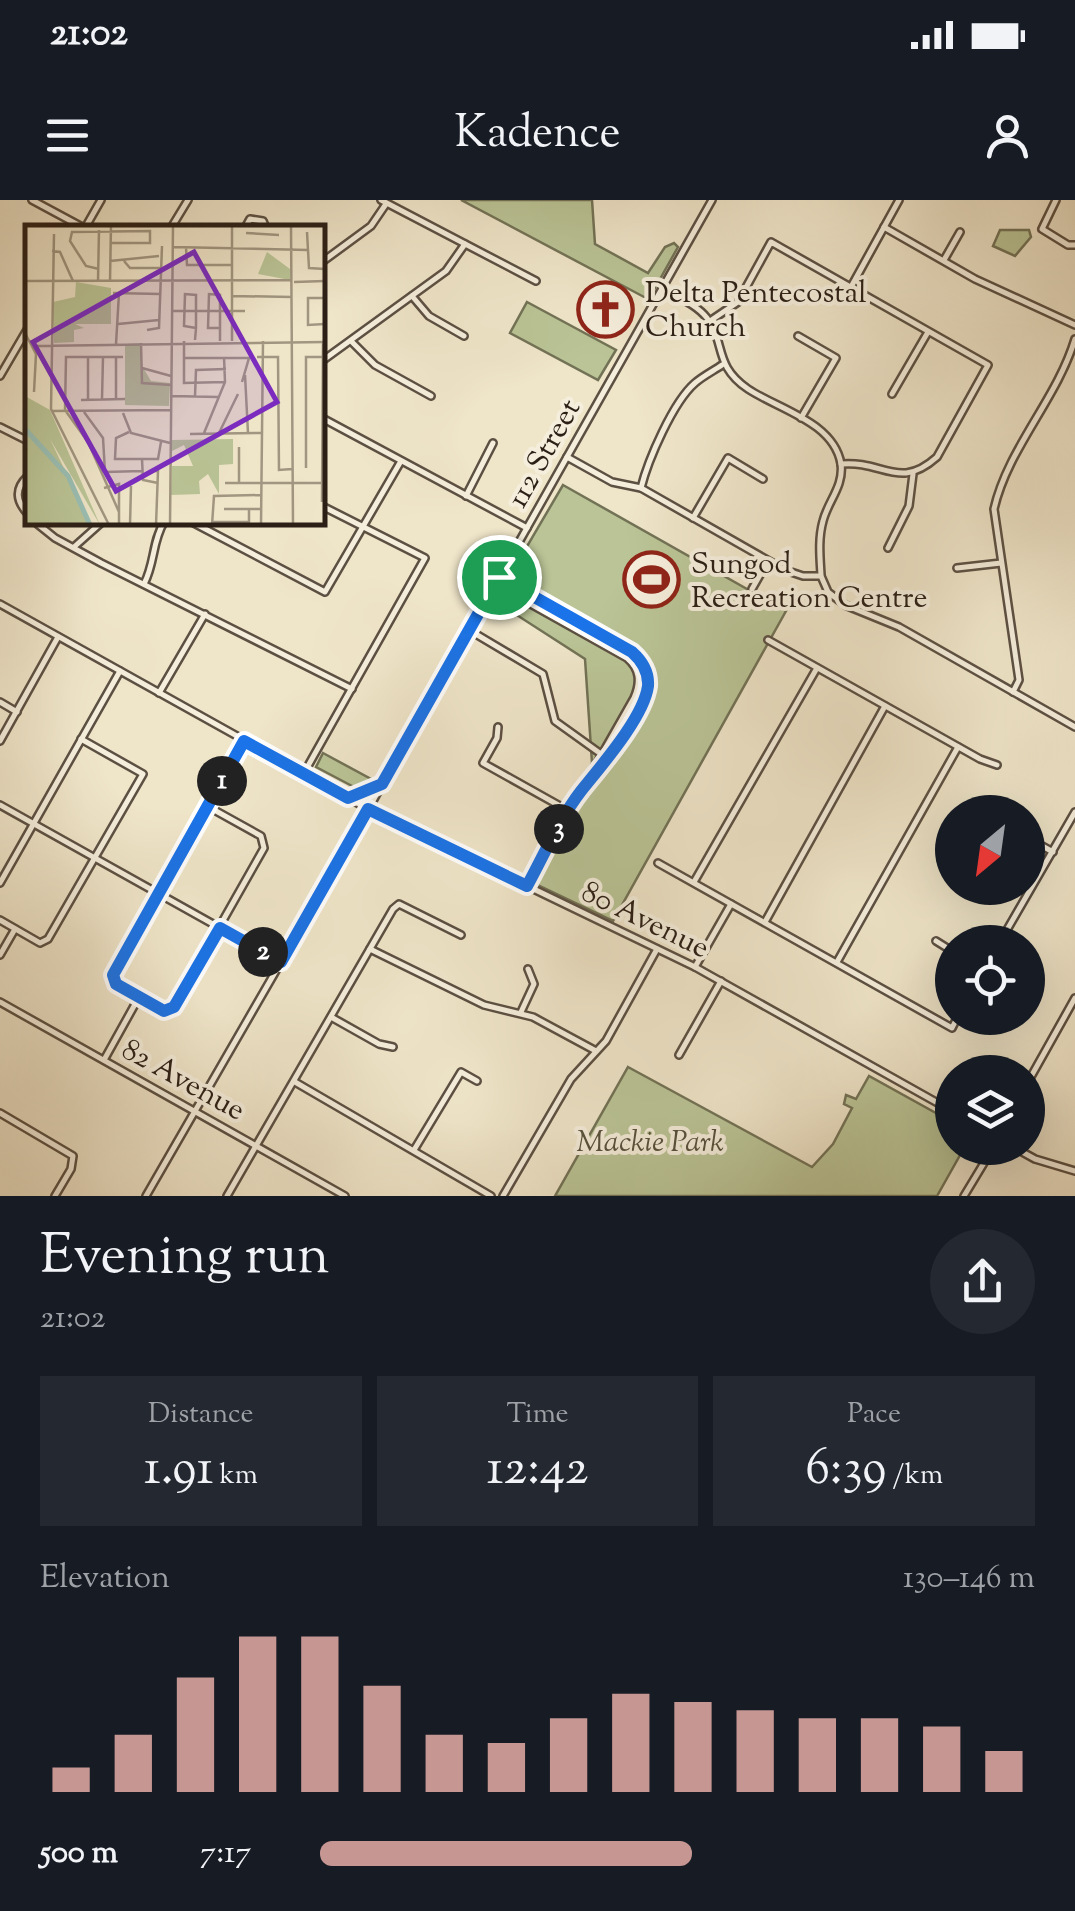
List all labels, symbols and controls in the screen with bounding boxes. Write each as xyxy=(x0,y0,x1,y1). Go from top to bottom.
text: 21:02 xyxy=(50,8,128,62)
text: Kadence xyxy=(454,103,621,168)
icon: menu xyxy=(40,108,95,163)
icon: person xyxy=(980,108,1035,163)
inset map xyxy=(25,225,325,525)
place label: Delta Pentecostal Church xyxy=(645,273,867,350)
church icon: Delta Pentecostal Church xyxy=(576,279,636,339)
street label: 112 Street xyxy=(498,392,593,516)
pin xyxy=(457,535,542,620)
place label: Sungod Recreation Centre xyxy=(691,544,927,621)
icon: arrive xyxy=(472,550,527,605)
sports icon: Sungod Recreation Centre xyxy=(622,550,682,610)
pin: 1 xyxy=(197,756,247,806)
text: 1 xyxy=(217,761,227,801)
north arrow xyxy=(935,795,1045,905)
map controls xyxy=(935,795,1045,1165)
pin: 3 xyxy=(534,804,584,854)
text: 3 xyxy=(553,809,565,849)
street label: 80 Avenue xyxy=(574,872,716,971)
button: locate xyxy=(935,925,1045,1035)
pin: 2 xyxy=(238,927,288,977)
text: 2 xyxy=(256,932,270,972)
street label: 82 Avenue xyxy=(113,1030,252,1133)
button: layers xyxy=(935,1055,1045,1165)
park label: Mackie Park xyxy=(576,1122,724,1165)
text: Evening run xyxy=(40,1219,329,1298)
button: share xyxy=(930,1229,1035,1334)
text: 21:02 xyxy=(40,1296,105,1342)
text: Distance xyxy=(148,1395,254,1435)
text: Time xyxy=(506,1395,569,1435)
text: Pace xyxy=(847,1395,901,1435)
text: 1.91 xyxy=(144,1435,214,1507)
text: 12:42 xyxy=(486,1435,588,1507)
text: 6:39 xyxy=(805,1435,887,1507)
text: km xyxy=(214,1456,258,1496)
text: /km xyxy=(887,1456,943,1496)
text: Elevation xyxy=(40,1556,170,1602)
text: 130–146 m xyxy=(903,1556,1035,1602)
text: 500 m xyxy=(40,1831,118,1877)
text: 7:17 xyxy=(200,1831,251,1877)

